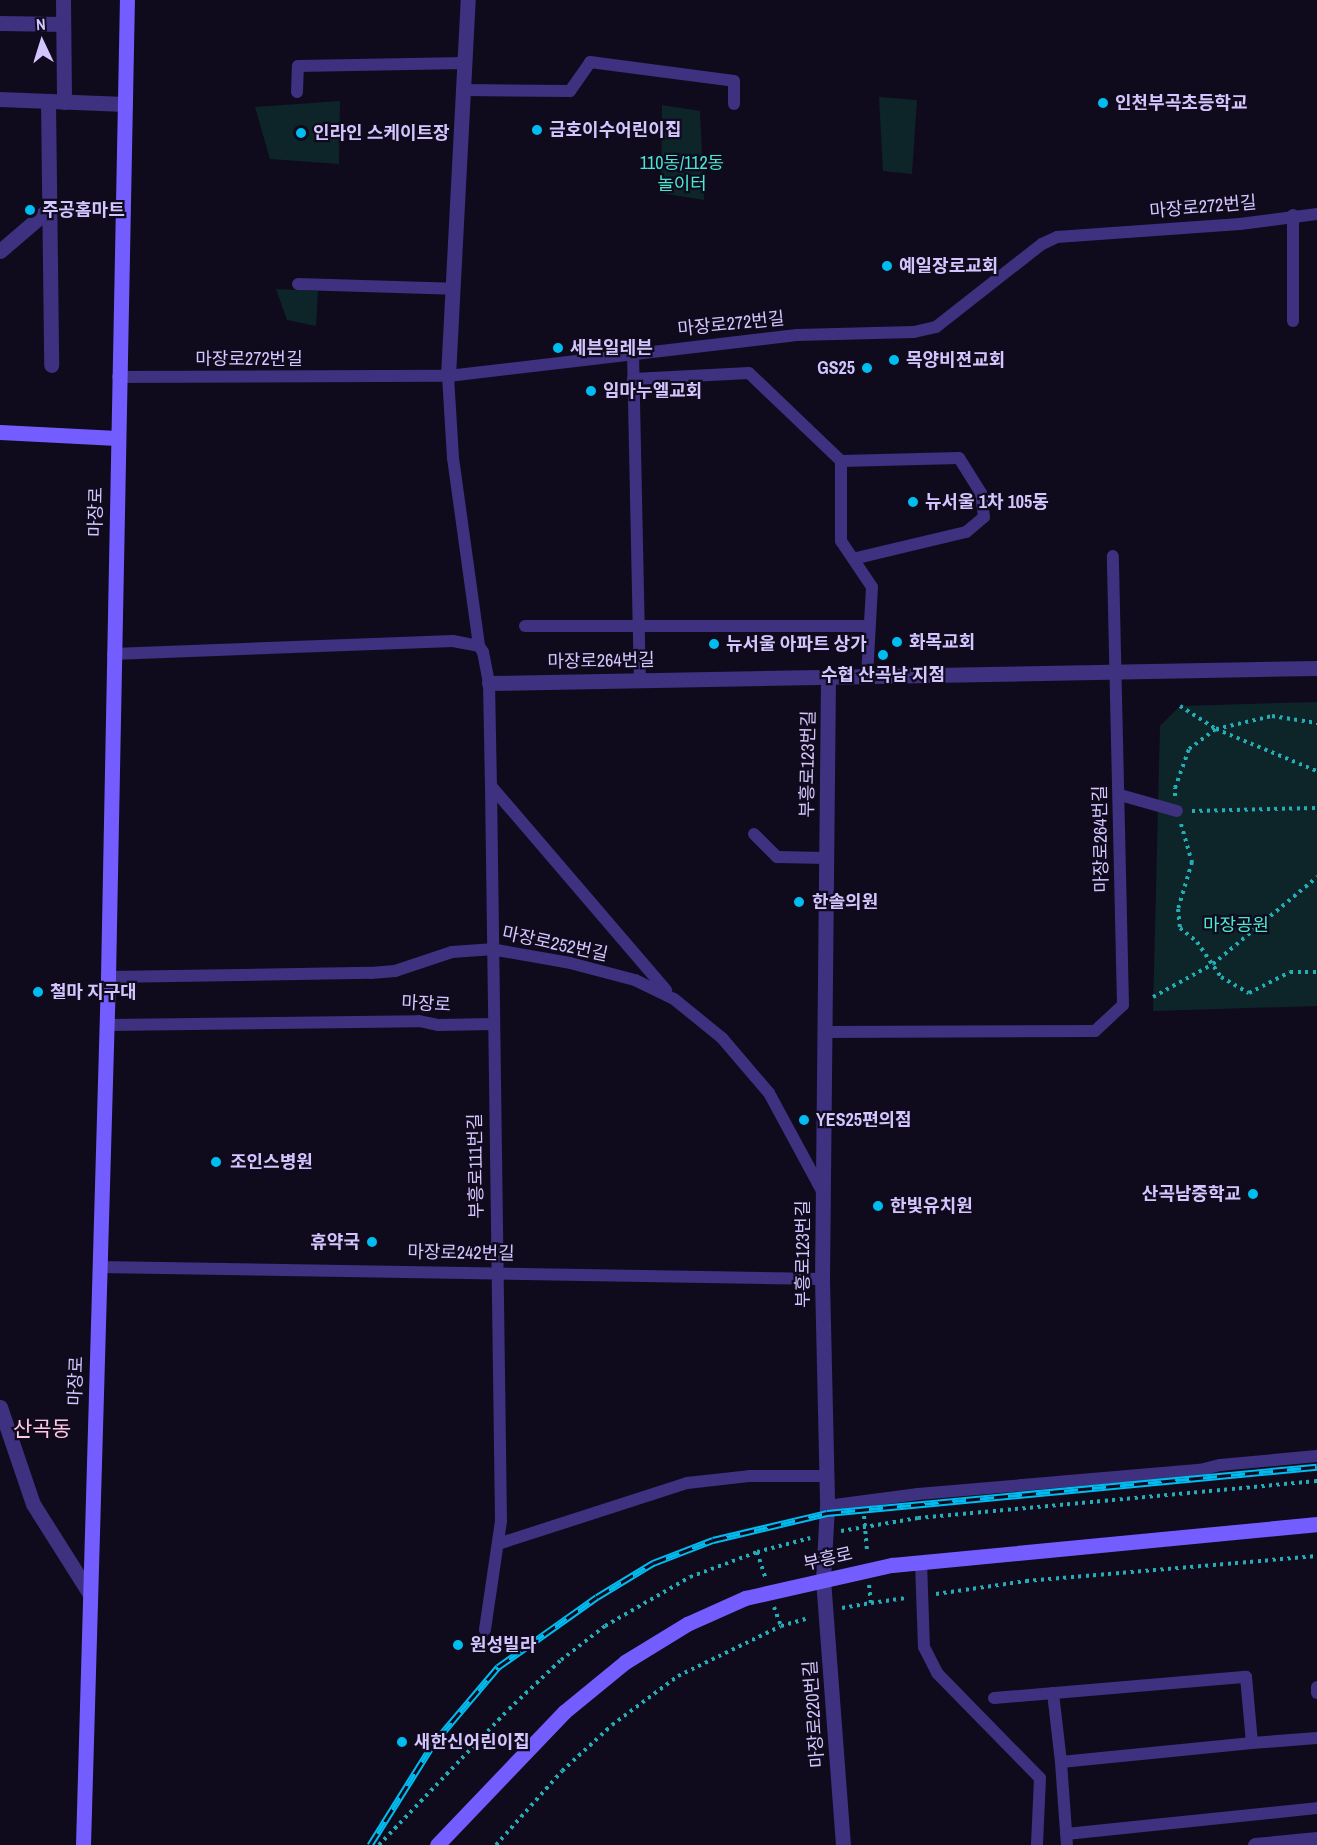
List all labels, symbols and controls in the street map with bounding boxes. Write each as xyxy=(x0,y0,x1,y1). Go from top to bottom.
north arrow xyxy=(12,12,72,72)
text: N xyxy=(35,13,46,35)
place label: 인천부곡초등학교 xyxy=(1115,92,1247,114)
marker: 인천부곡초등학교 xyxy=(1096,96,1110,110)
place label: 금호이수어린이집 xyxy=(549,119,681,141)
place label: 인라인 스케이트장 xyxy=(313,122,450,144)
marker: 금호이수어린이집 xyxy=(530,123,544,137)
marker: 인라인 스케이트장 xyxy=(294,126,308,140)
park label: 110동/112동 놀이터 xyxy=(640,153,724,195)
street label: 마장로272번길 xyxy=(1149,192,1257,222)
place label: 주공홈마트 xyxy=(42,199,125,221)
marker: 주공홈마트 xyxy=(23,203,37,217)
place label: 예일장로교회 xyxy=(899,255,998,277)
marker: 예일장로교회 xyxy=(880,259,894,273)
street label: 마장로272번길 xyxy=(676,308,786,340)
place label: 세븐일레븐 xyxy=(570,337,653,359)
marker: 세븐일레븐 xyxy=(551,341,565,355)
street label: 마장로272번길 xyxy=(195,348,303,370)
place label: 목양비젼교회 xyxy=(906,349,1005,371)
marker: 목양비젼교회 xyxy=(887,353,901,367)
place label: GS25 xyxy=(817,357,855,379)
marker: GS25 xyxy=(860,361,874,375)
place label: 임마누엘교회 xyxy=(603,380,702,402)
marker: 임마누엘교회 xyxy=(584,384,598,398)
street label: 마장로 xyxy=(85,487,107,537)
place label: 뉴서울 1차 105동 xyxy=(925,491,1049,513)
marker: 뉴서울 1차 105동 xyxy=(906,495,920,509)
place label: 화목교회 xyxy=(909,631,975,653)
place label: 뉴서울 아파트 상가 xyxy=(726,633,867,655)
marker: 화목교회 xyxy=(890,635,904,649)
marker: 뉴서울 아파트 상가 xyxy=(707,637,721,651)
marker: 수협 산곡남 지점 xyxy=(876,648,890,662)
street label: 마장로264번길 xyxy=(547,649,655,673)
place label: 수협 산곡남 지점 xyxy=(821,664,945,686)
street label: 부흥로123번길 xyxy=(796,710,820,818)
street label: 마장로264번길 xyxy=(1089,785,1113,893)
place label: 한솔의원 xyxy=(812,891,878,913)
marker: 한솔의원 xyxy=(790,893,808,911)
park label: 마장공원 xyxy=(1203,914,1269,936)
street label: 마장로252번길 xyxy=(500,922,610,966)
place label: 철마 지구대 xyxy=(50,981,137,1003)
marker: 철마 지구대 xyxy=(31,985,45,999)
street label: 마장로 xyxy=(401,992,451,1016)
place label: YES25편의점 xyxy=(816,1109,912,1131)
street label: 부흥로111번길 xyxy=(464,1113,488,1219)
marker: YES25편의점 xyxy=(797,1113,811,1127)
place label: 조인스병원 xyxy=(230,1151,313,1173)
marker: 조인스병원 xyxy=(207,1153,225,1171)
place label: 산곡남중학교 xyxy=(1142,1183,1241,1205)
marker: 산곡남중학교 xyxy=(1246,1187,1260,1201)
place label: 한빛유치원 xyxy=(890,1195,973,1217)
marker: 한빛유치원 xyxy=(871,1199,885,1213)
street label: 부흥로123번길 xyxy=(792,1200,814,1308)
place label: 휴약국 xyxy=(310,1231,360,1253)
marker: 휴약국 xyxy=(365,1235,379,1249)
street label: 마장로242번길 xyxy=(407,1241,515,1265)
street label: 마장로 xyxy=(64,1356,88,1406)
district label: 산곡동 xyxy=(13,1416,71,1442)
street label: 부흥로 xyxy=(801,1543,855,1575)
place label: 원성빌라 xyxy=(470,1634,536,1656)
marker: 원성빌라 xyxy=(451,1638,465,1652)
street label: 마장로220번길 xyxy=(799,1660,829,1768)
place label: 새한신어린이집 xyxy=(414,1731,530,1753)
marker: 새한신어린이집 xyxy=(395,1735,409,1749)

